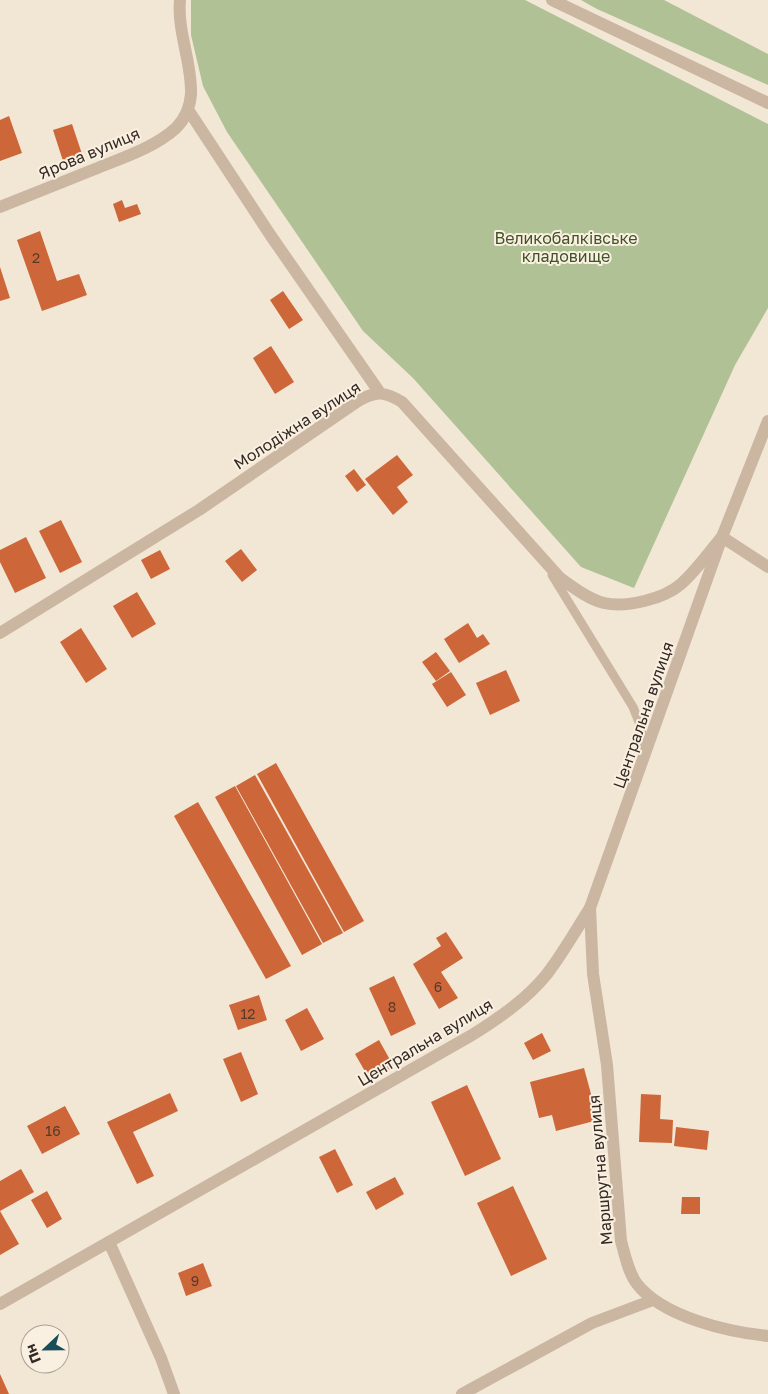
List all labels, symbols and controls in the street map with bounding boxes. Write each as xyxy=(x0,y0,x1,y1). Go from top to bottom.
street label: Ярова вулиця xyxy=(35,123,143,183)
park label: Великобалківське кладовище xyxy=(494,228,638,266)
house number: 2 xyxy=(32,249,40,266)
street label: Молодіжна вулиця xyxy=(230,377,364,473)
street label: Центральна вулиця xyxy=(608,639,678,791)
house number: 6 xyxy=(434,978,442,995)
street label: Центральна вулиця xyxy=(354,994,496,1090)
house number: 8 xyxy=(388,998,396,1015)
house number: 12 xyxy=(241,1005,255,1022)
street label: Маршрутна вулиця xyxy=(583,1094,617,1246)
house number: 16 xyxy=(45,1122,61,1139)
house number: 9 xyxy=(191,1272,199,1289)
north arrow xyxy=(20,1324,70,1374)
text: Пн xyxy=(21,1342,44,1366)

